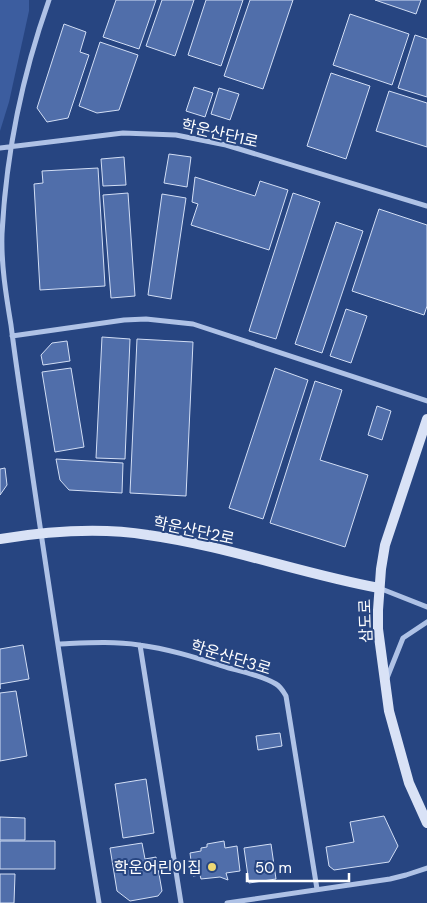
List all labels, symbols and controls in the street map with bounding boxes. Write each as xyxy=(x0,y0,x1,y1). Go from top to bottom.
street label: 학운산단1로 xyxy=(179,114,261,153)
street label: 학운산단2로 xyxy=(151,512,237,549)
street label: 삼도로 xyxy=(354,598,377,643)
street label: 학운산단3로 xyxy=(188,635,274,680)
scale bar xyxy=(247,850,350,882)
place label: 학운어린이집 xyxy=(114,857,202,878)
text: 50 m xyxy=(255,858,292,878)
marker: 학운어린이집 xyxy=(206,861,218,873)

